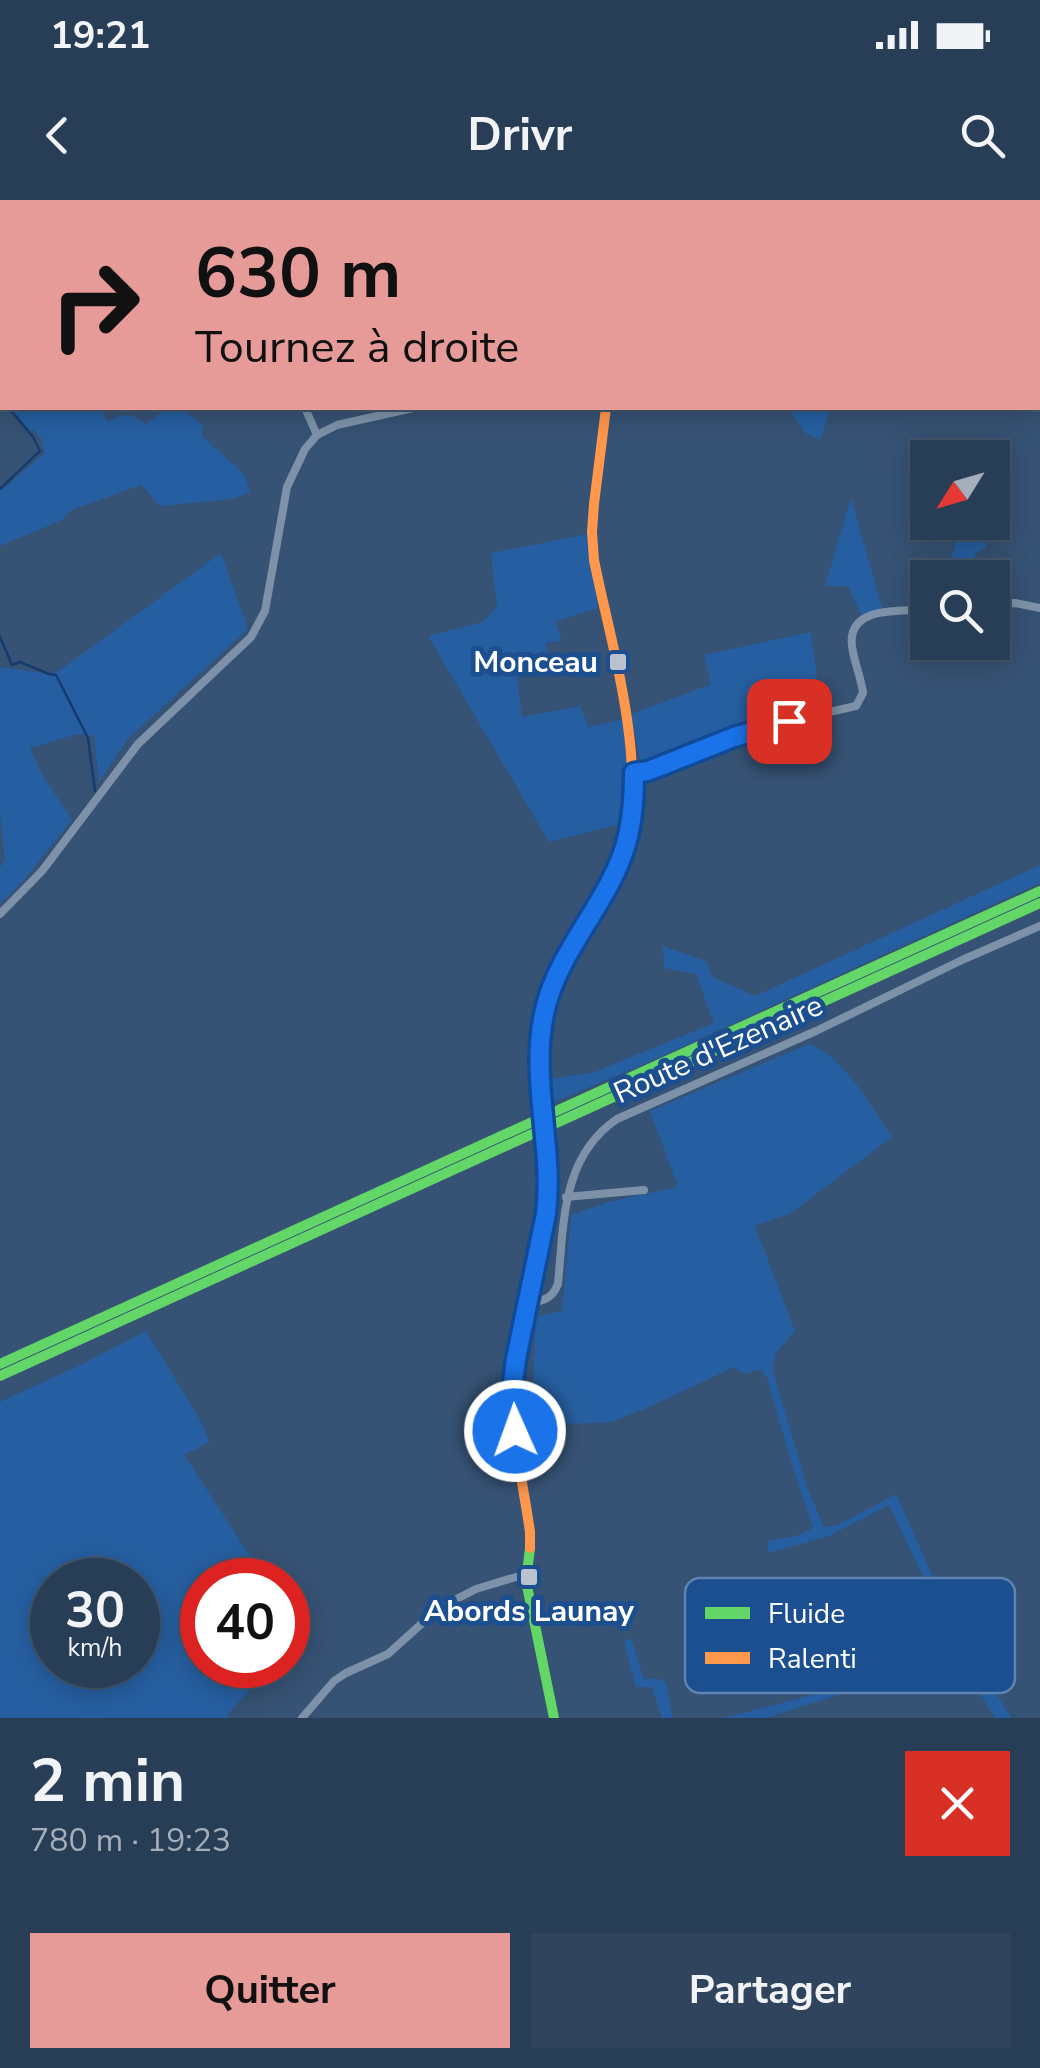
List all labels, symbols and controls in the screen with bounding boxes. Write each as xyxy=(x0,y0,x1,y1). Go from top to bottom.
text: 19:21 xyxy=(50,10,151,61)
text: Drivr xyxy=(468,105,572,166)
icon: back xyxy=(30,108,85,163)
icon: search xyxy=(955,108,1010,163)
text: 630 m xyxy=(195,226,401,322)
icon: right xyxy=(30,240,160,370)
text: Tournez à droite xyxy=(195,317,519,378)
north arrow xyxy=(910,440,1010,540)
map controls xyxy=(910,440,1010,660)
button: search xyxy=(910,560,1010,660)
place label: Monceau xyxy=(473,642,598,683)
marker: Monceau xyxy=(607,651,629,673)
pin xyxy=(747,679,832,764)
icon: arrive xyxy=(762,694,817,749)
street label: Route d'Ezenaire xyxy=(607,985,829,1114)
position arrow xyxy=(463,1379,567,1483)
speed limit sign: 40 xyxy=(180,1558,310,1688)
marker: Abords Launay xyxy=(518,1566,540,1588)
text: 30 xyxy=(65,1576,125,1645)
legend xyxy=(685,1578,1015,1693)
place label: Abords Launay xyxy=(424,1591,634,1632)
text: Fluide xyxy=(768,1595,845,1633)
text: km/h xyxy=(67,1631,123,1665)
text: Ralenti xyxy=(768,1640,857,1678)
text: 2 min xyxy=(30,1740,185,1822)
button: close xyxy=(905,1751,1010,1856)
text: 780 m · 19:23 xyxy=(30,1819,231,1862)
button: Quitter xyxy=(30,1933,510,2048)
button: Partager xyxy=(530,1933,1010,2048)

